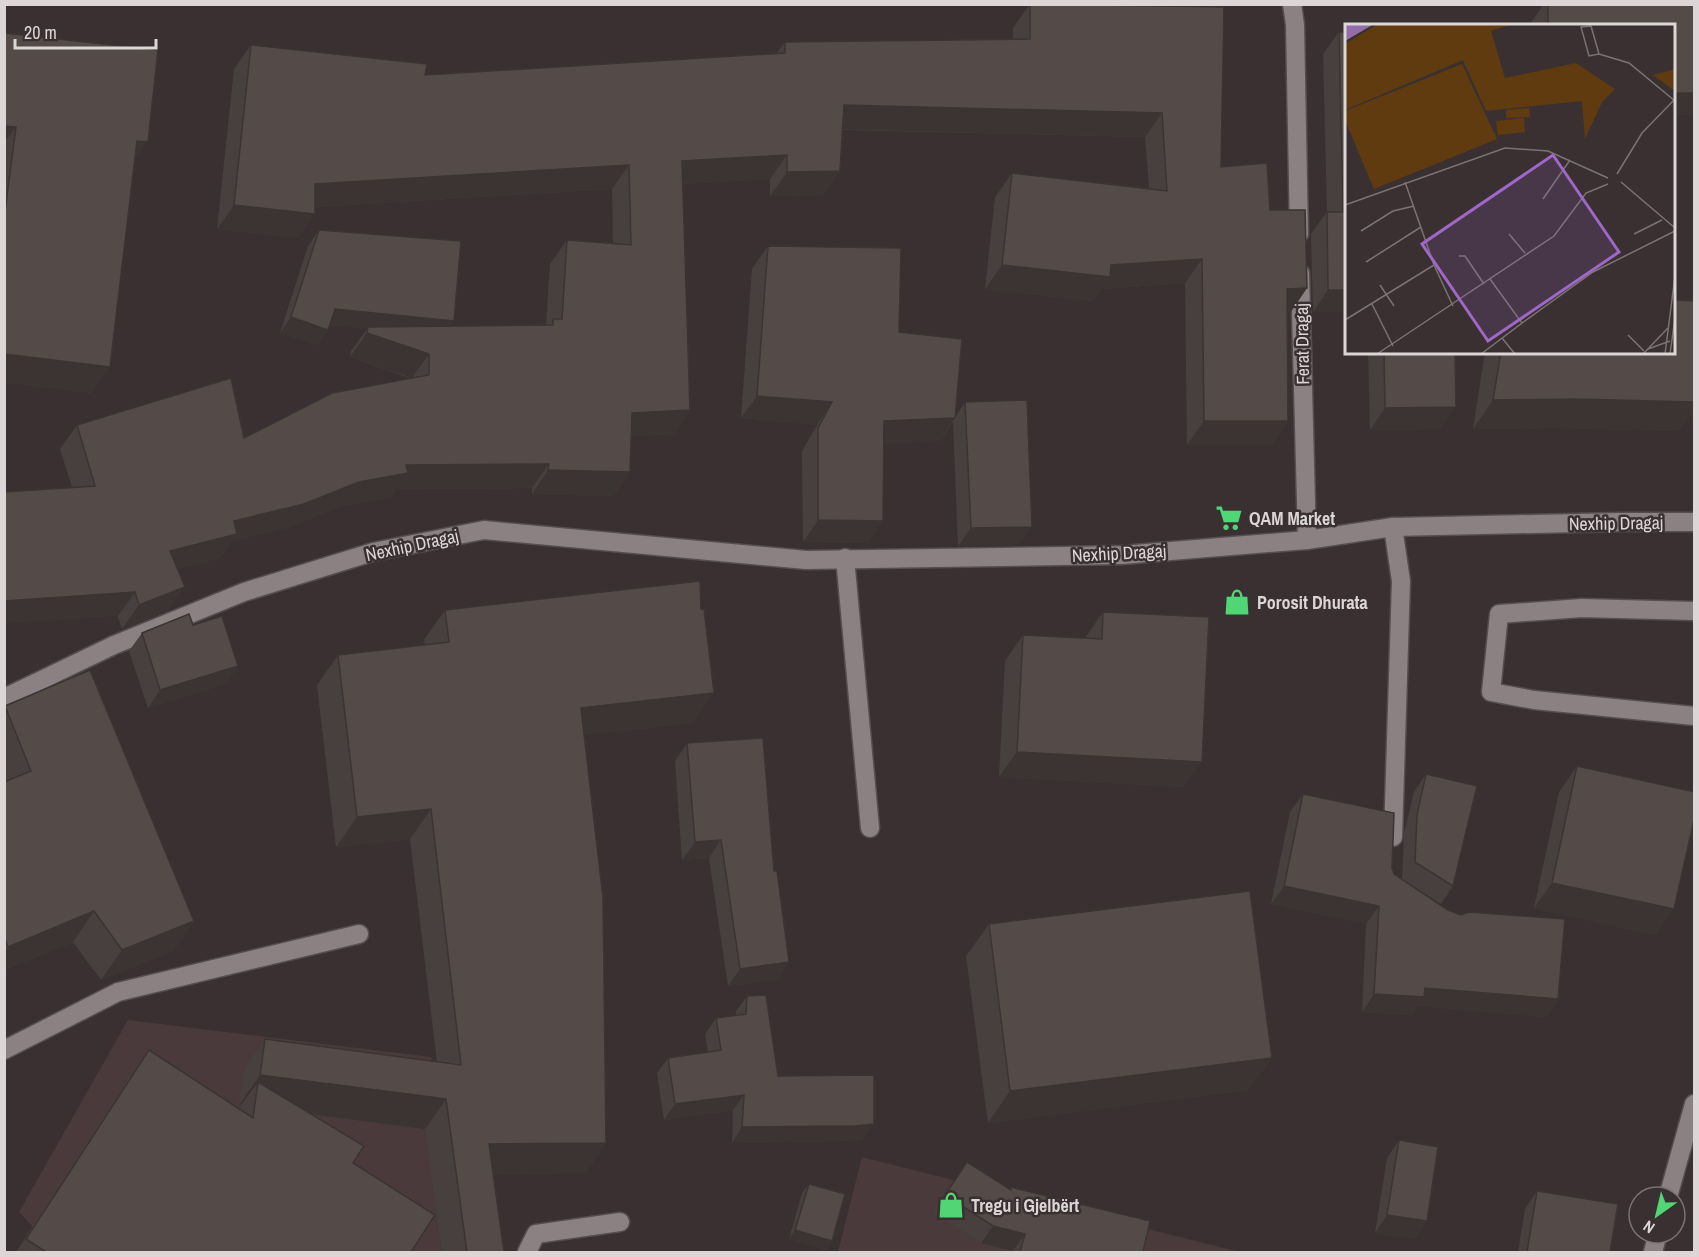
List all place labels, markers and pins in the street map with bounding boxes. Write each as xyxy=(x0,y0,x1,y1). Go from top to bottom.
supermarket icon: QAM Market xyxy=(1214,503,1244,533)
place label: QAM Market xyxy=(1249,506,1335,531)
shop icon: Porosit Dhurata xyxy=(1222,587,1252,617)
place label: Porosit Dhurata xyxy=(1257,590,1369,615)
shop icon: Tregu i Gjelbërt xyxy=(936,1190,966,1220)
place label: Tregu i Gjelbërt xyxy=(971,1193,1079,1218)

